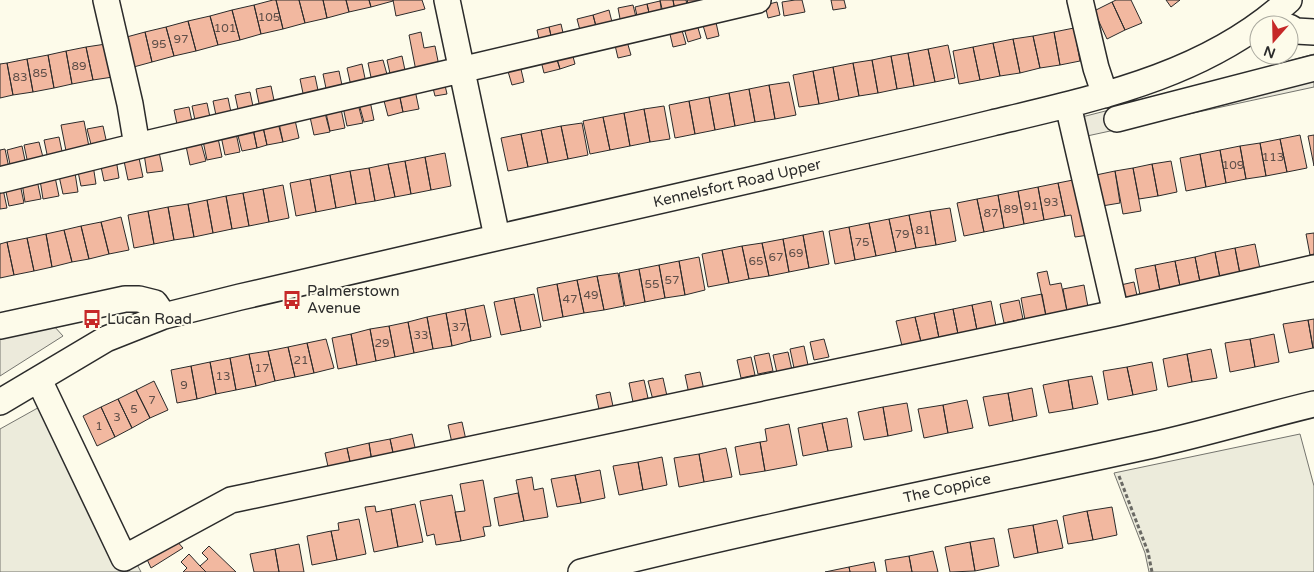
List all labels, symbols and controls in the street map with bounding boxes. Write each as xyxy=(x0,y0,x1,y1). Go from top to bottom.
house number: 105 xyxy=(258,10,280,24)
north arrow xyxy=(1249,15,1299,65)
house number: 101 xyxy=(214,21,236,35)
house number: 97 xyxy=(173,32,189,46)
house number: 95 xyxy=(151,37,167,51)
text: N xyxy=(1262,42,1278,62)
house number: 89 xyxy=(71,59,87,73)
house number: 85 xyxy=(32,66,48,80)
house number: 83 xyxy=(12,70,28,84)
house number: 113 xyxy=(1262,150,1284,164)
street label: Kennelsfort Road Upper xyxy=(651,155,823,211)
house number: 109 xyxy=(1222,158,1244,172)
house number: 93 xyxy=(1043,195,1059,209)
house number: 91 xyxy=(1023,199,1039,213)
house number: 89 xyxy=(1003,202,1019,216)
house number: 87 xyxy=(983,206,999,220)
house number: 81 xyxy=(915,223,931,237)
house number: 79 xyxy=(894,227,910,241)
house number: 75 xyxy=(854,235,870,249)
house number: 69 xyxy=(788,246,804,260)
house number: 67 xyxy=(768,250,784,264)
house number: 65 xyxy=(748,254,764,268)
house number: 57 xyxy=(664,273,680,287)
house number: 55 xyxy=(644,277,660,291)
place label: Palmerstown Avenue xyxy=(307,282,400,317)
house number: 49 xyxy=(583,288,599,302)
bus stop icon: Palmerstown Avenue xyxy=(281,289,303,311)
house number: 47 xyxy=(562,292,578,306)
bus stop icon: Lucan Road xyxy=(81,308,103,330)
place label: Lucan Road xyxy=(107,310,192,328)
house number: 37 xyxy=(451,320,467,334)
house number: 33 xyxy=(413,328,429,342)
house number: 29 xyxy=(374,336,390,350)
house number: 21 xyxy=(293,353,309,367)
house number: 17 xyxy=(254,361,270,375)
house number: 13 xyxy=(215,369,231,383)
house number: 9 xyxy=(180,378,188,392)
house number: 7 xyxy=(148,393,156,407)
house number: 5 xyxy=(130,402,138,416)
house number: 3 xyxy=(113,410,121,424)
house number: 1 xyxy=(95,419,103,433)
street label: The Coppice xyxy=(902,469,992,507)

